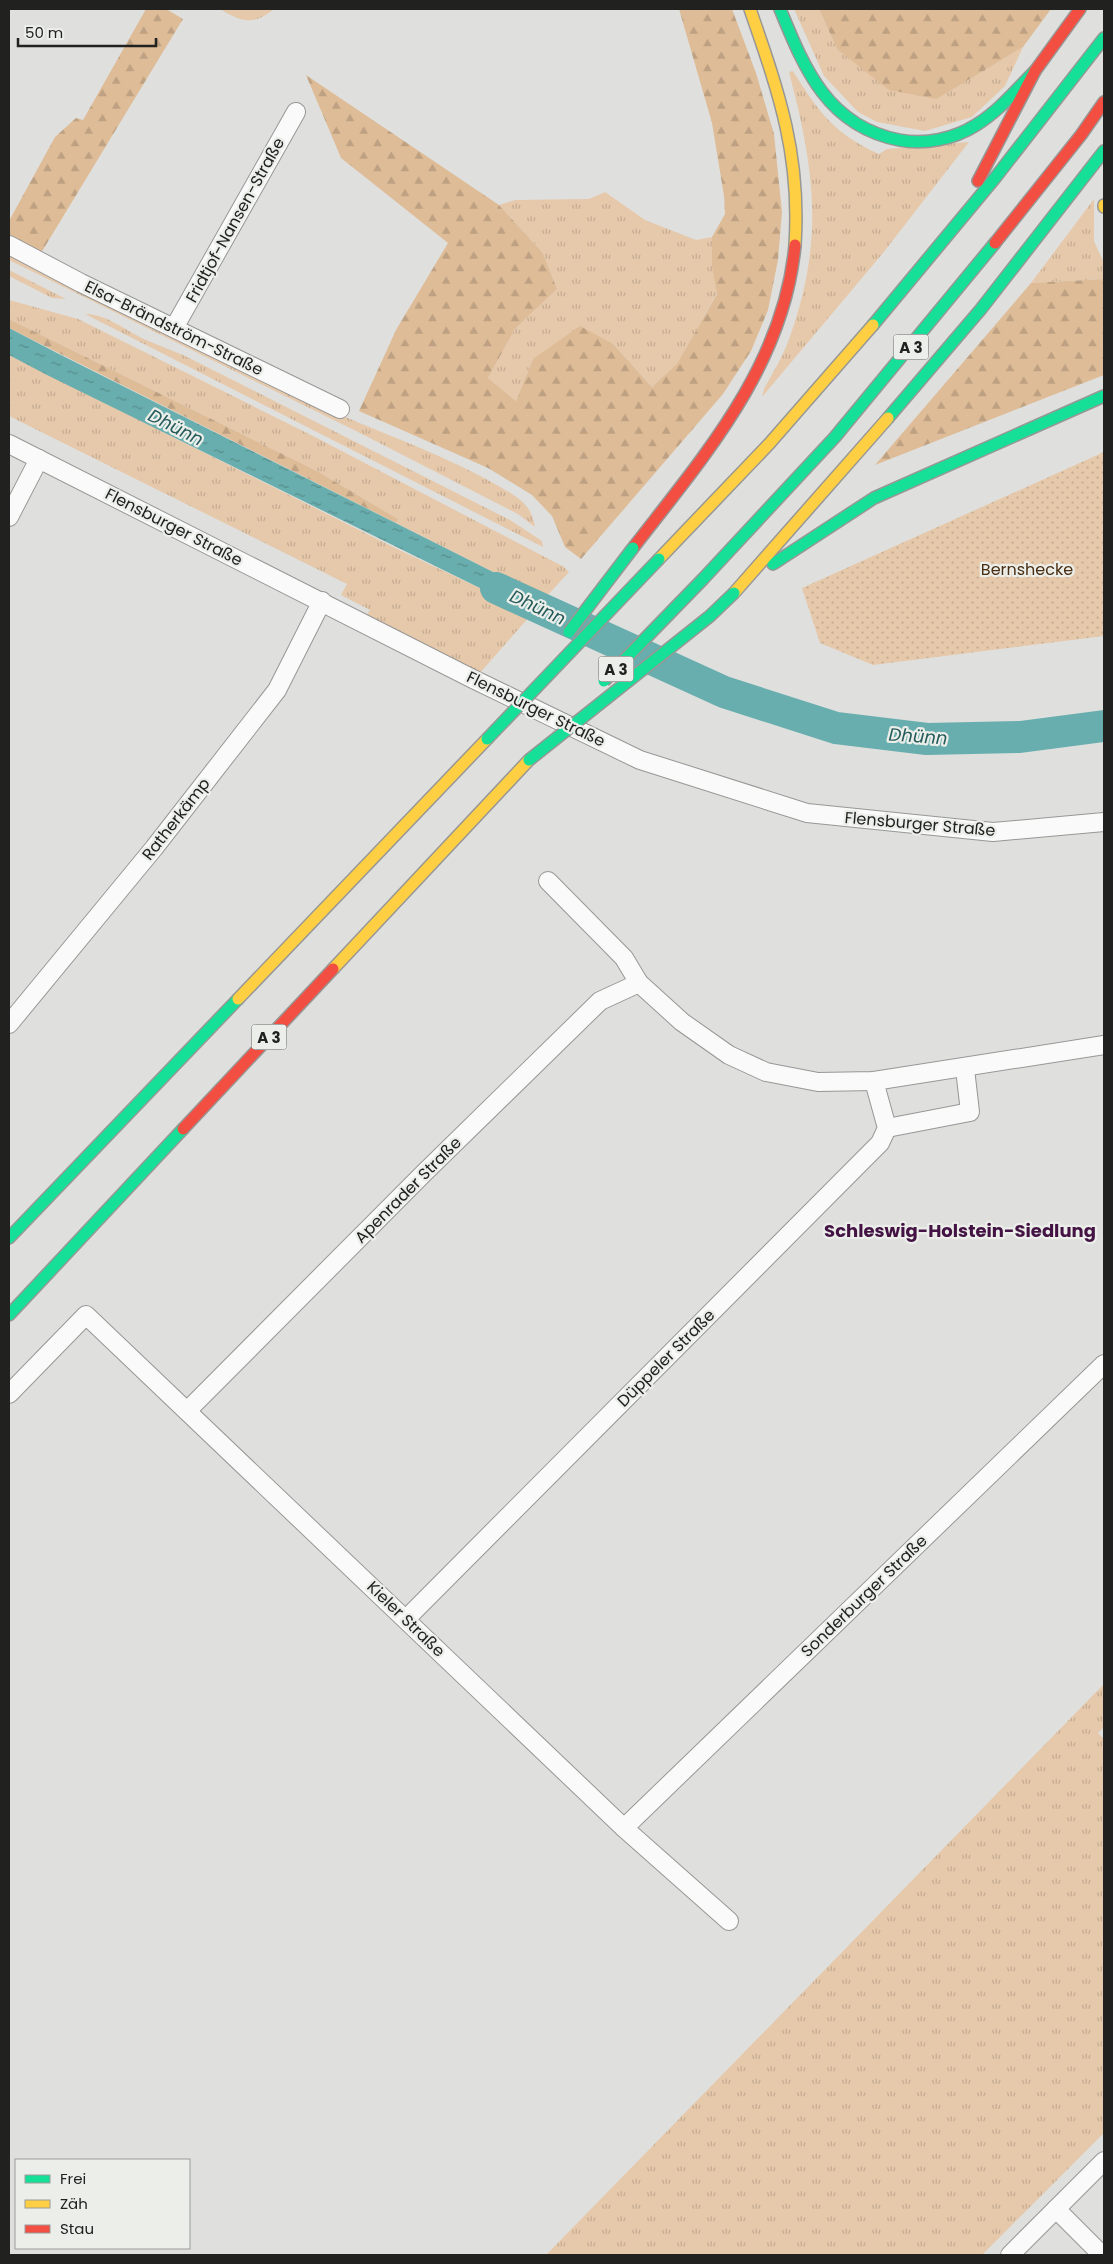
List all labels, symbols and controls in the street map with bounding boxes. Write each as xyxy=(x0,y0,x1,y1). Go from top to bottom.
scale bar xyxy=(18,15,155,47)
text: 50 m xyxy=(25,22,63,43)
street label: Fridtjof-Nansen-Straße xyxy=(180,133,290,307)
street label: Elsa-Brändström-Straße xyxy=(81,275,267,381)
road number: A 3 xyxy=(894,334,928,360)
water label: Dhünn xyxy=(144,403,208,451)
street label: Flensburger Straße xyxy=(101,482,247,572)
park label: Bernshecke xyxy=(981,558,1073,581)
water label: Dhünn xyxy=(506,583,570,631)
road number: A 3 xyxy=(598,656,634,682)
street label: Flensburger Straße xyxy=(463,665,609,753)
water label: Dhünn xyxy=(888,721,948,751)
street label: Ratherkämp xyxy=(137,773,216,865)
street label: Flensburger Straße xyxy=(844,806,996,842)
road number: A 3 xyxy=(252,1024,286,1050)
street label: Apenrader Straße xyxy=(350,1131,467,1248)
district label: Schleswig-Holstein-Siedlung xyxy=(824,1218,1096,1243)
street label: Düppeler Straße xyxy=(612,1304,720,1412)
street label: Sonderburger Straße xyxy=(796,1530,932,1662)
street label: Kieler Straße xyxy=(362,1576,450,1662)
legend xyxy=(15,2159,190,2249)
text: Frei xyxy=(60,2168,86,2189)
text: Zäh xyxy=(60,2193,88,2214)
text: Stau xyxy=(60,2218,94,2239)

